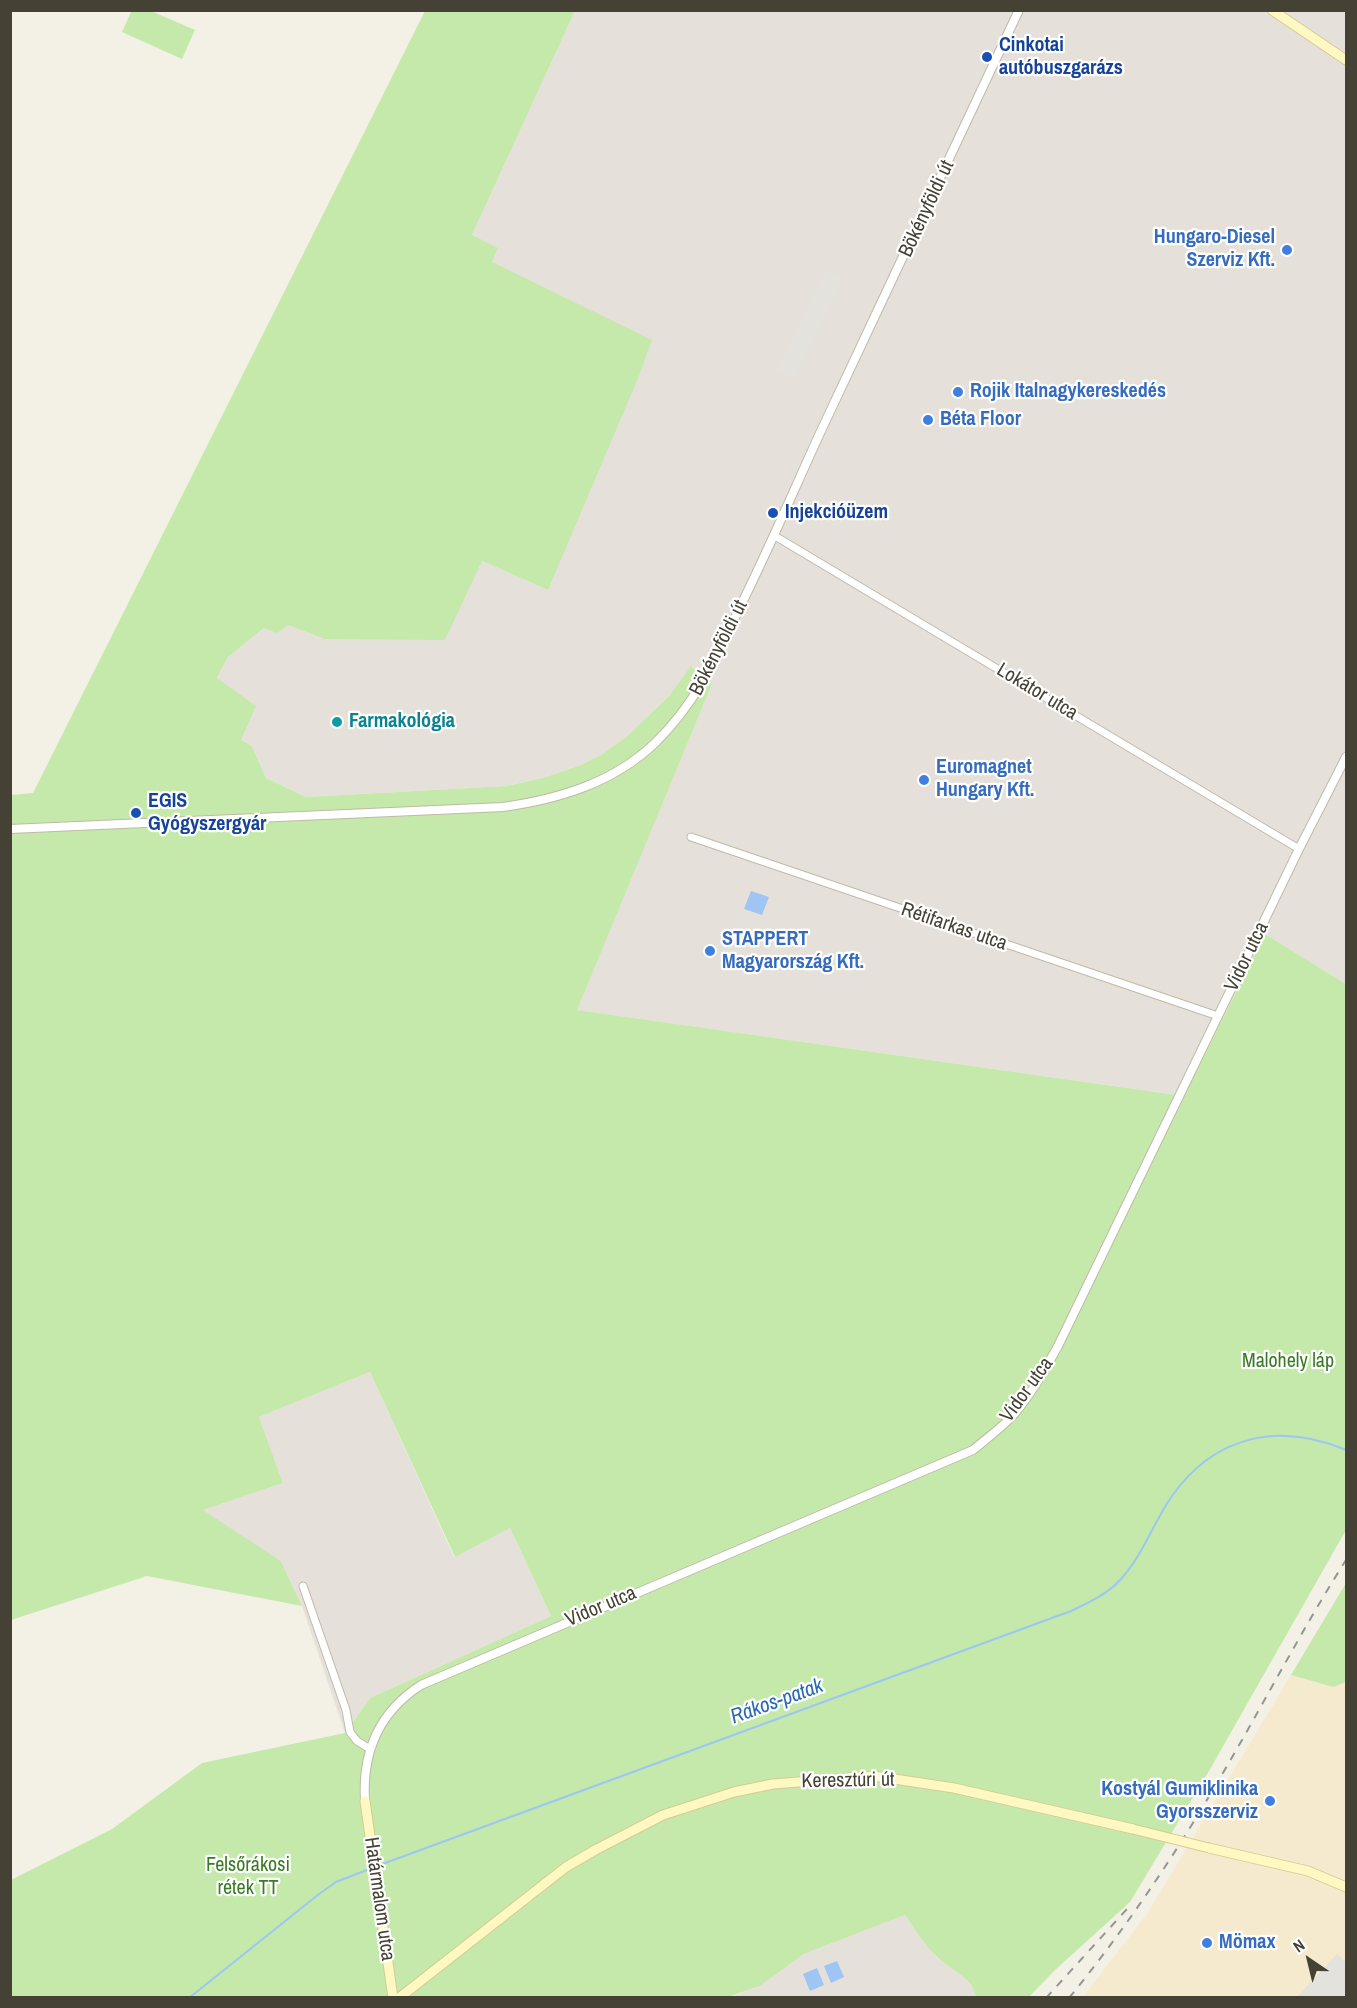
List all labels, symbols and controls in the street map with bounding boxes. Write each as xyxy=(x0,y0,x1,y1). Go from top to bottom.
place label: Cinkotai autóbuszgarázs xyxy=(999,34,1123,81)
marker: Cinkotai autóbuszgarázs xyxy=(980,50,994,64)
street label: Bökényföldi út xyxy=(894,157,960,261)
place label: Hungaro-Diesel Szerviz Kft. xyxy=(1154,226,1275,273)
marker: Hungaro-Diesel Szerviz Kft. xyxy=(1280,243,1294,257)
place label: Rojik Italnagykereskedés xyxy=(970,380,1166,404)
marker: Rojik Italnagykereskedés xyxy=(951,385,965,399)
place label: Béta Floor xyxy=(940,408,1021,432)
marker: Béta Floor xyxy=(921,413,935,427)
place label: Injekcióüzem xyxy=(785,501,888,525)
marker: Injekcióüzem xyxy=(766,506,780,520)
street label: Bökényföldi út xyxy=(685,596,753,700)
street label: Lokátor utca xyxy=(992,658,1082,726)
place label: Farmakológia xyxy=(349,710,455,734)
marker: Farmakológia xyxy=(330,715,344,729)
place label: Euromagnet Hungary Kft. xyxy=(936,756,1034,803)
marker: Euromagnet Hungary Kft. xyxy=(917,773,931,787)
place label: EGIS Gyógyszergyár xyxy=(148,790,266,837)
marker: EGIS Gyógyszergyár xyxy=(129,806,143,820)
street label: Rétifarkas utca xyxy=(898,898,1010,956)
street label: Vidor utca xyxy=(1220,918,1274,996)
place label: STAPPERT Magyarország Kft. xyxy=(722,928,864,975)
marker: STAPPERT Magyarország Kft. xyxy=(703,944,717,958)
park label: Malohely láp xyxy=(1242,1350,1334,1374)
street label: Vidor utca xyxy=(995,1353,1059,1427)
street label: Vidor utca xyxy=(562,1581,640,1633)
water label: Rákos-patak xyxy=(727,1674,827,1730)
street label: Keresztúri út xyxy=(801,1768,895,1794)
place label: Kostyál Gumiklinika Gyorsszerviz xyxy=(1101,1778,1258,1825)
marker: Kostyál Gumiklinika Gyorsszerviz xyxy=(1263,1794,1277,1808)
street label: Határmalom utca xyxy=(358,1836,400,1962)
park label: Felsőrákosi rétek TT xyxy=(206,1854,290,1901)
north arrow xyxy=(1279,1930,1339,1990)
place label: Mömax xyxy=(1219,1931,1275,1955)
text: N xyxy=(1288,1934,1309,1957)
marker: Mömax xyxy=(1200,1936,1214,1950)

